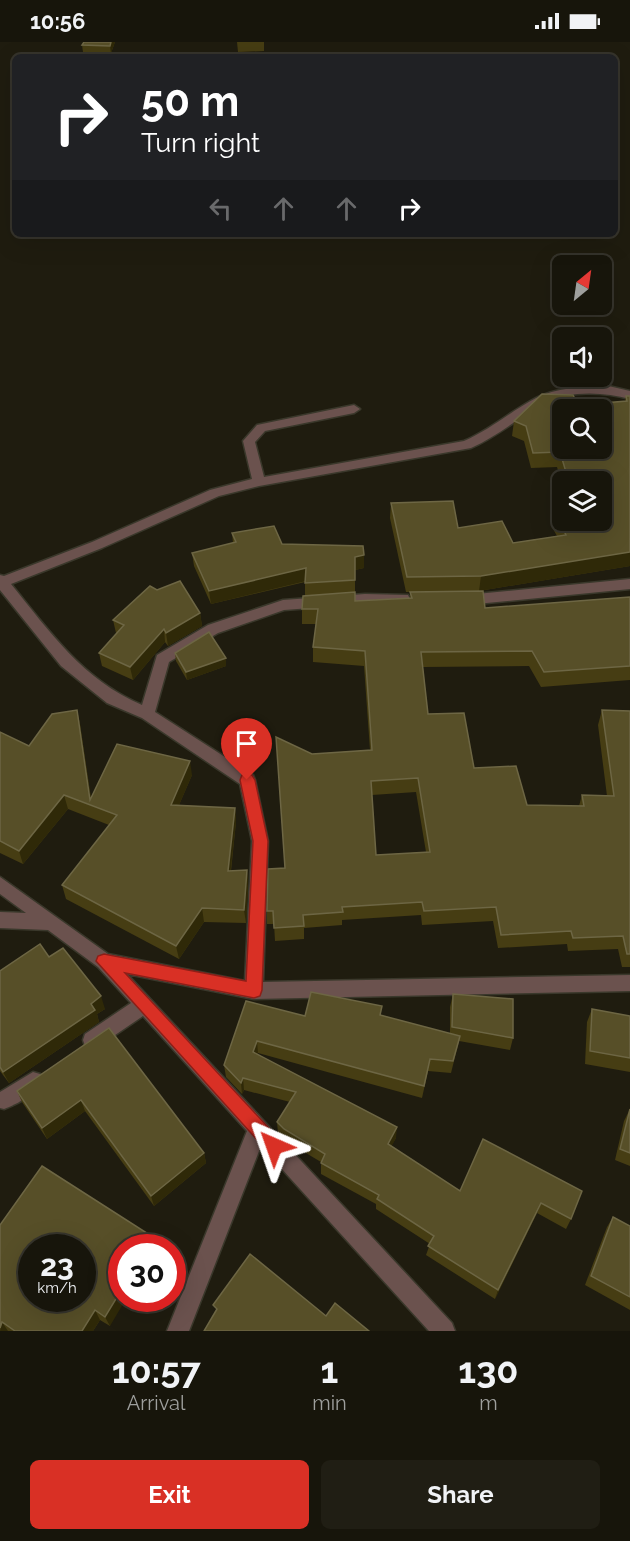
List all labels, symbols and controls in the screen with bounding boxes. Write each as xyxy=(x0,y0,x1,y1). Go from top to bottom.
text: 10:56 xyxy=(30,8,85,34)
text: 50 m xyxy=(141,77,239,126)
icon: right xyxy=(42,78,120,156)
text: Turn right xyxy=(141,127,260,158)
icon: left xyxy=(204,192,237,225)
icon: ahead xyxy=(267,192,300,225)
icon: ahead xyxy=(330,192,363,225)
icon: right xyxy=(393,192,426,225)
north arrow xyxy=(552,255,612,315)
map controls xyxy=(552,255,612,531)
button: sound xyxy=(552,327,612,387)
button: search xyxy=(552,399,612,459)
button: layers xyxy=(552,471,612,531)
pin xyxy=(221,718,272,780)
icon: arrive xyxy=(230,727,263,760)
position arrow xyxy=(242,1114,306,1178)
speed limit sign: 30 xyxy=(108,1234,186,1312)
text: 23 xyxy=(40,1248,74,1283)
text: km/h xyxy=(37,1279,77,1297)
text: 10:57 xyxy=(112,1349,201,1391)
text: 1 xyxy=(321,1349,338,1391)
text: 130 xyxy=(458,1349,518,1391)
text: Arrival xyxy=(127,1391,185,1415)
text: min xyxy=(312,1391,347,1415)
text: m xyxy=(479,1391,498,1415)
button: Exit xyxy=(30,1460,309,1529)
button: Share xyxy=(321,1460,600,1529)

